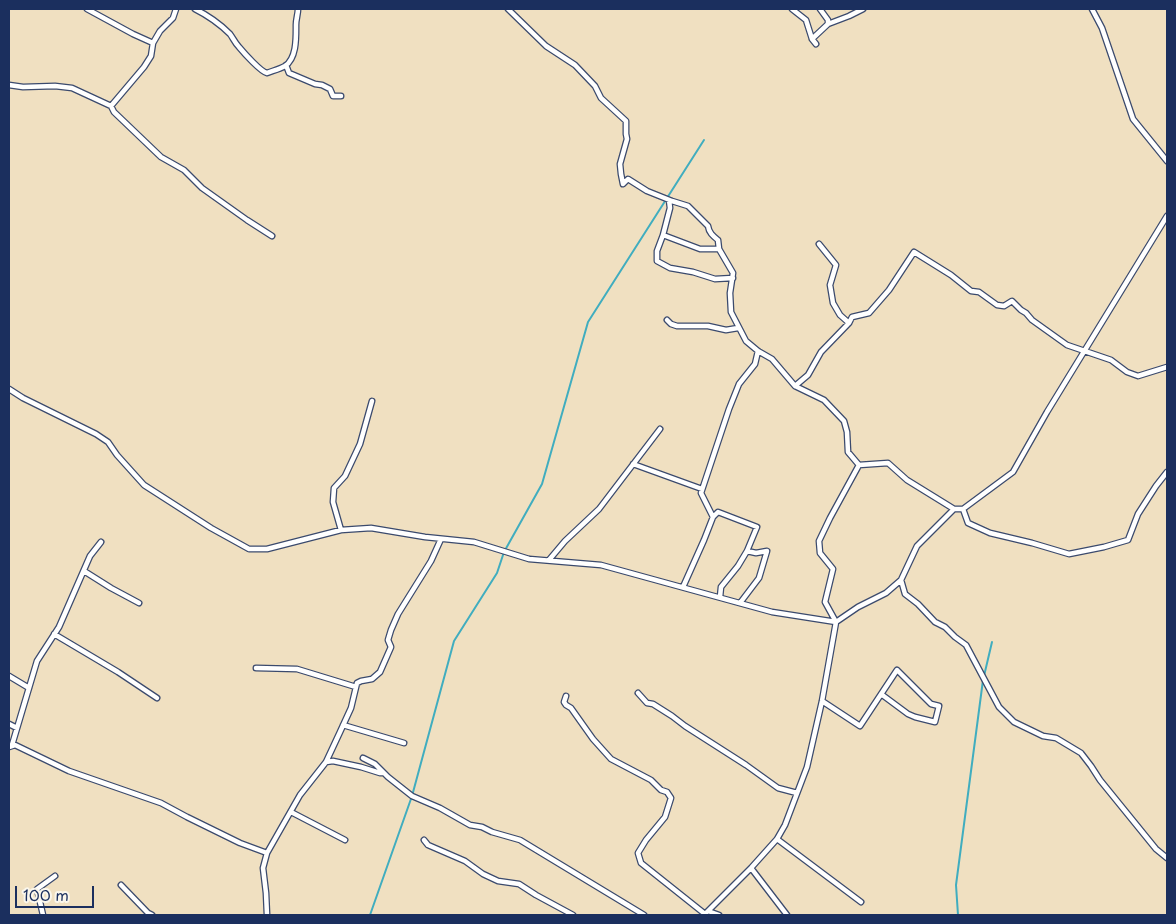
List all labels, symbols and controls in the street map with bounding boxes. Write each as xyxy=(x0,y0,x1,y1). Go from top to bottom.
scale bar xyxy=(18,876,96,908)
text: 100 m xyxy=(23,883,69,906)

